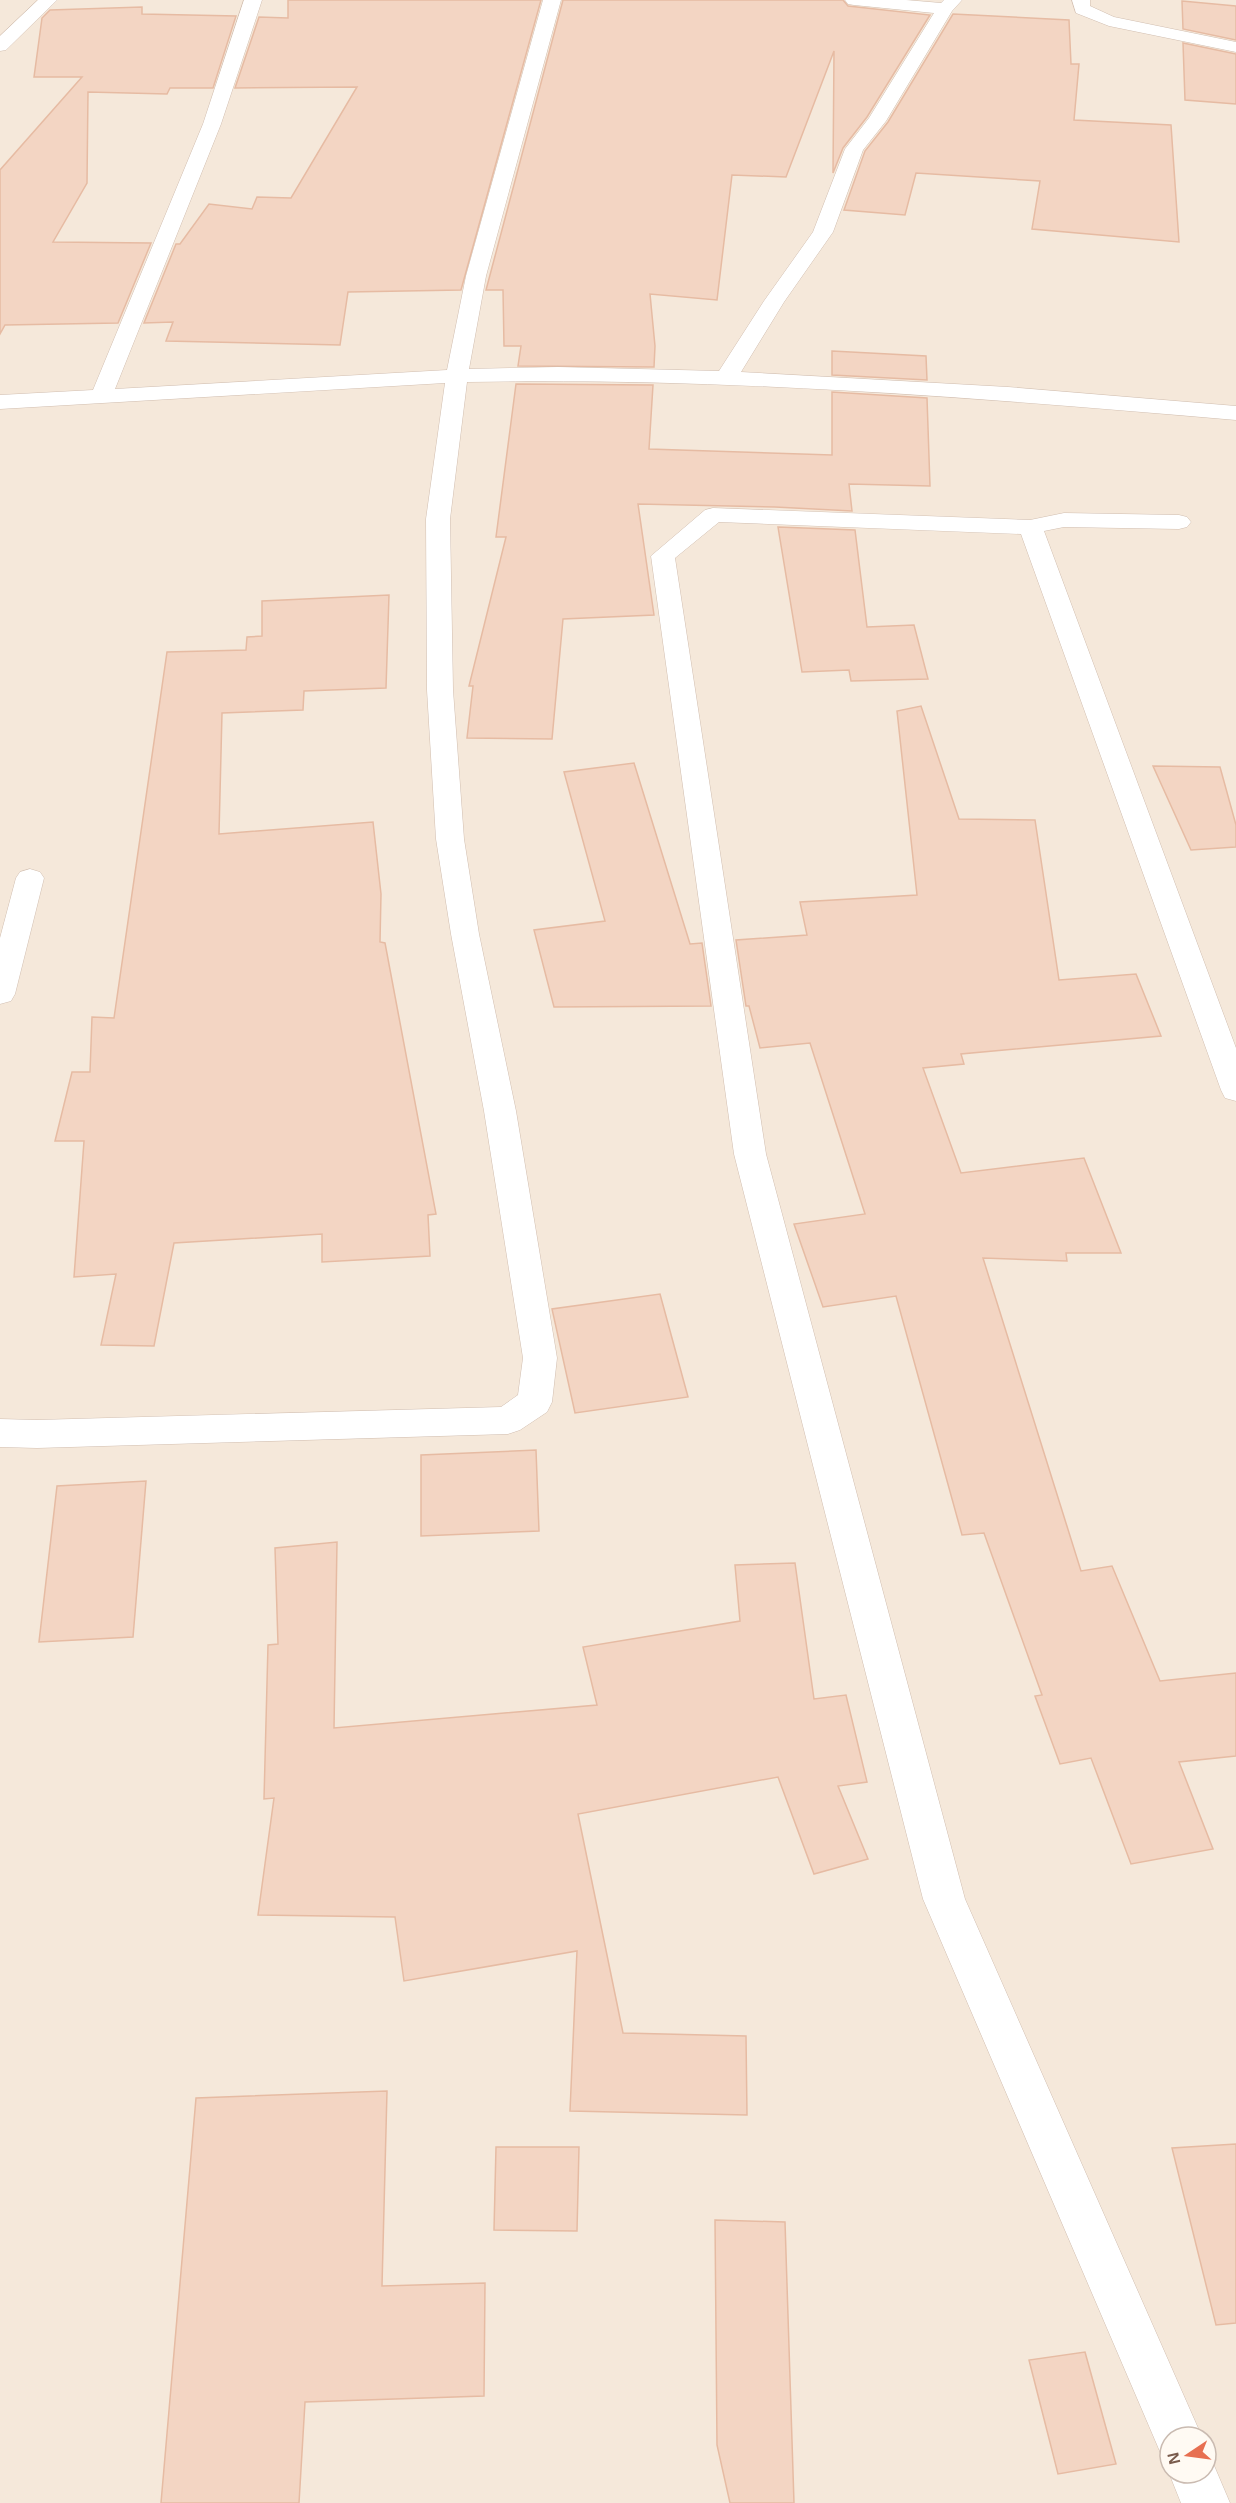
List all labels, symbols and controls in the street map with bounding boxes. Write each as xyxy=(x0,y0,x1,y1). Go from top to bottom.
north arrow xyxy=(1158,2425,1218,2485)
text: N xyxy=(1164,2451,1183,2466)

